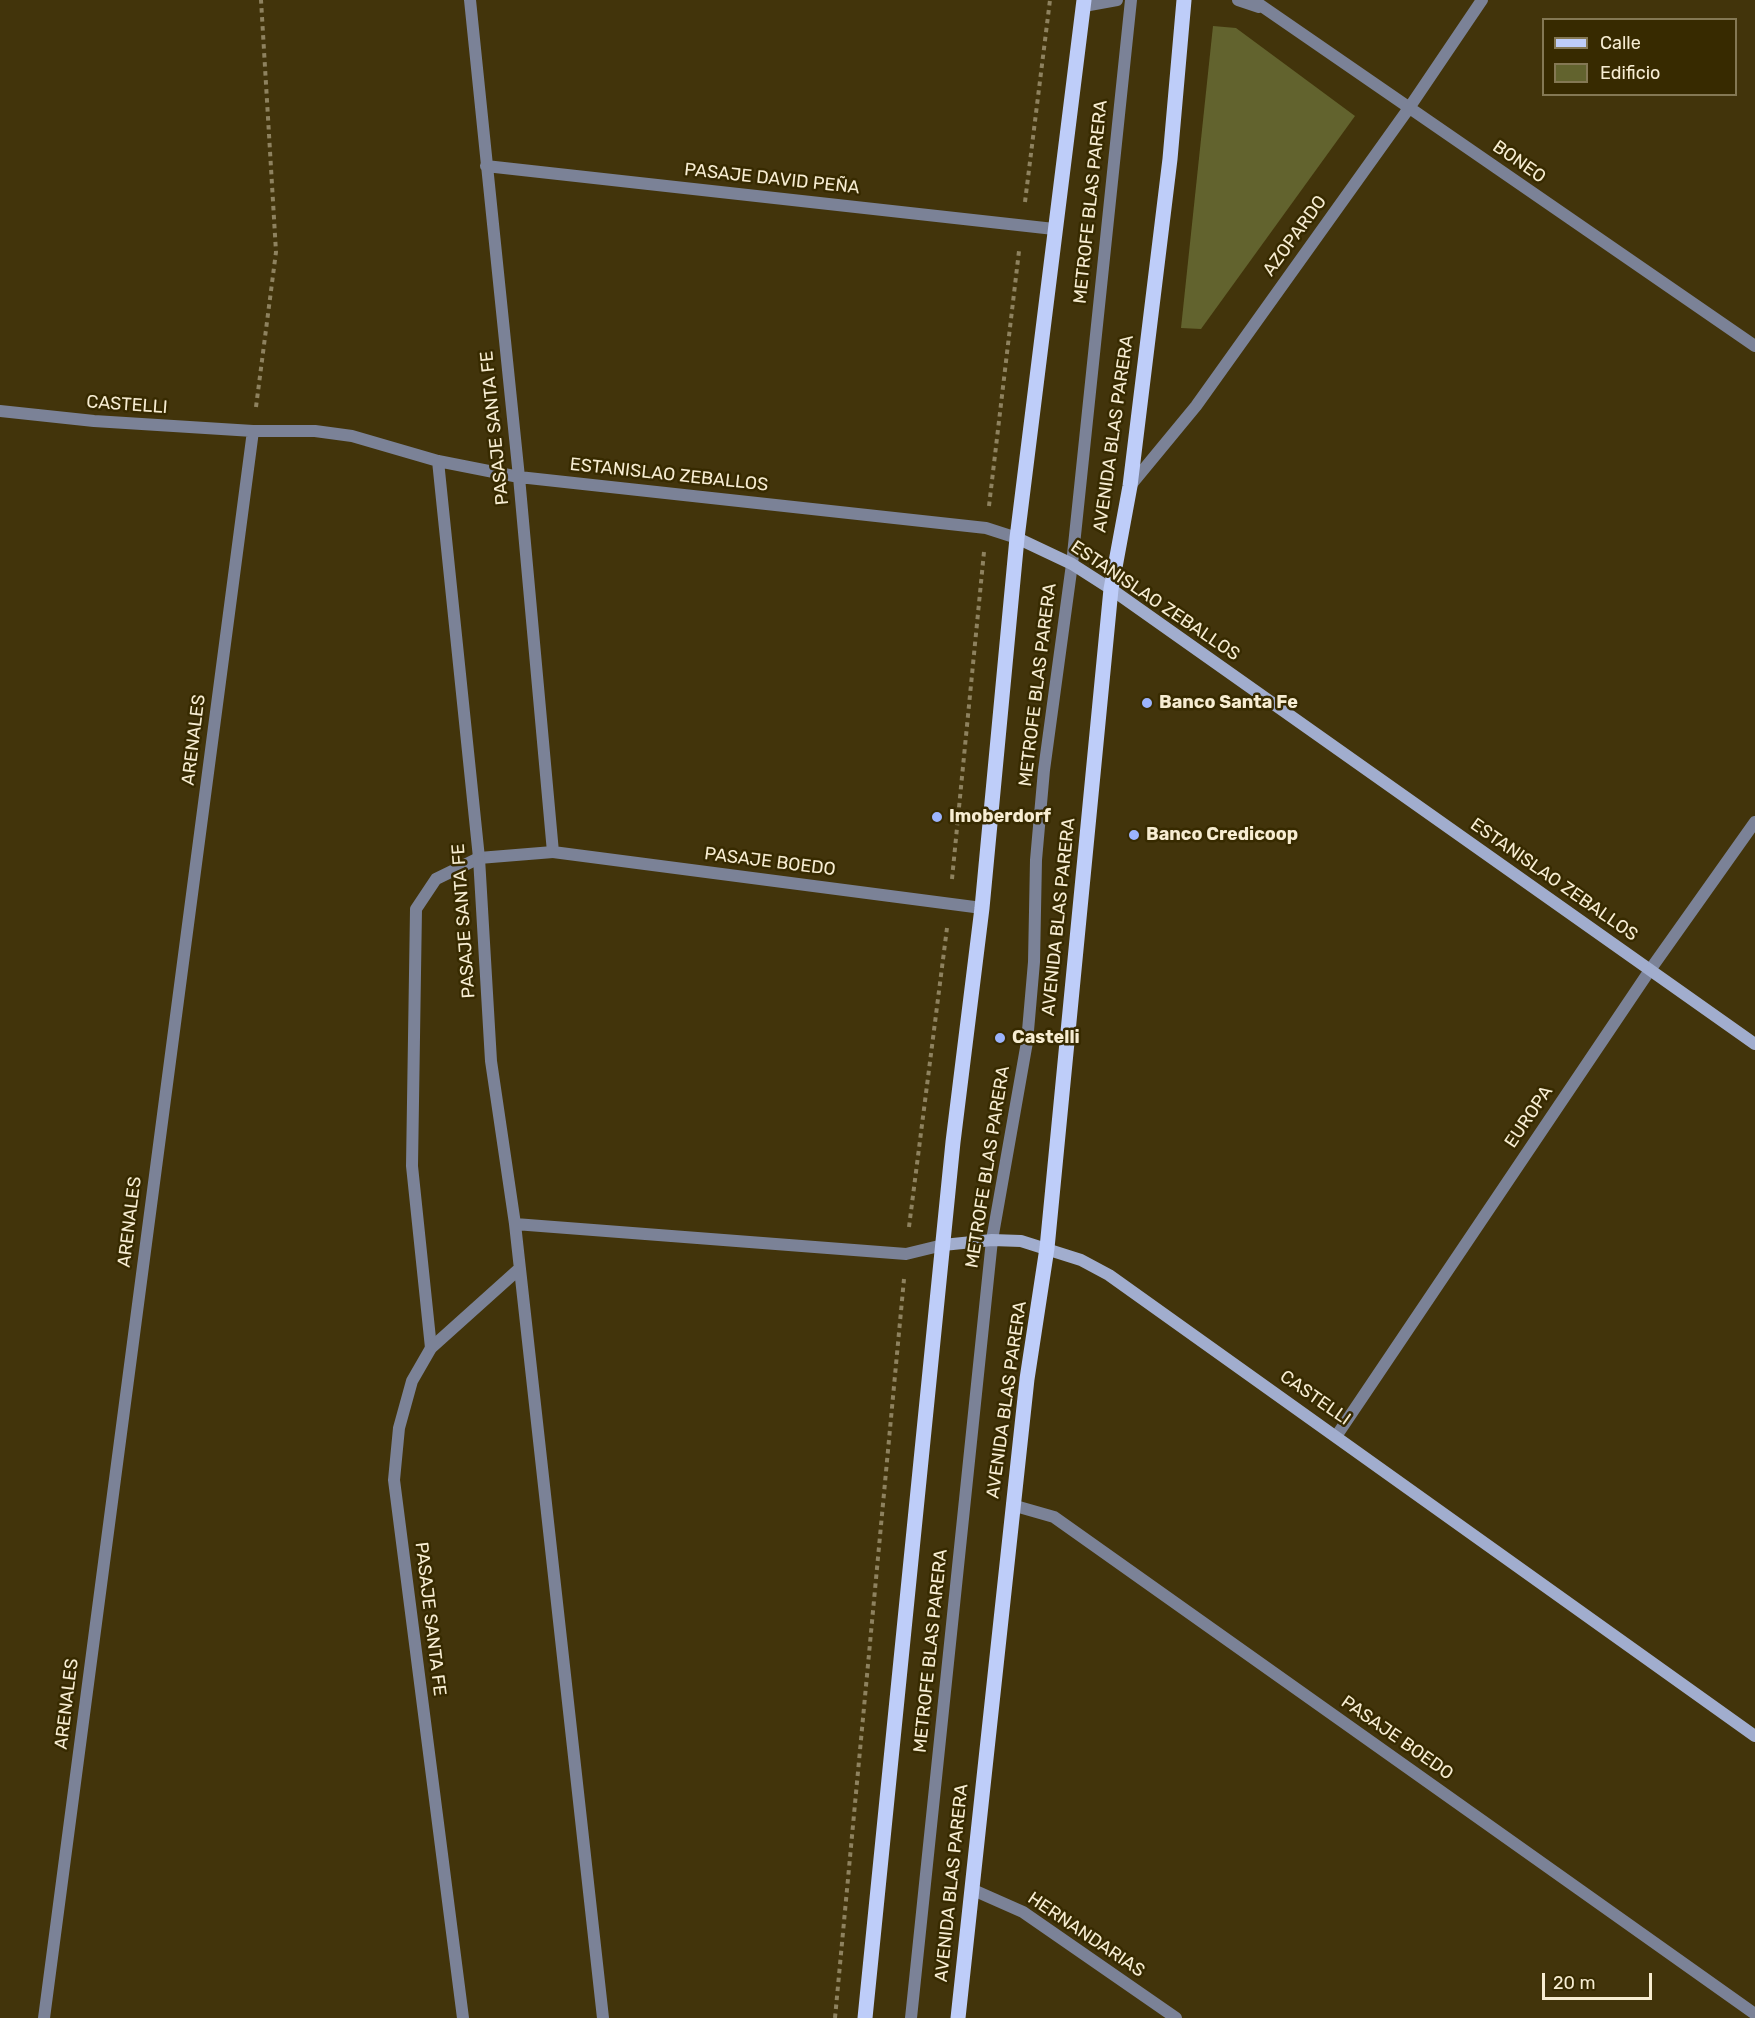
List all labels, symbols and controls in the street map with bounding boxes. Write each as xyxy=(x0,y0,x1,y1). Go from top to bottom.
legend xyxy=(1542,18,1737,96)
text: Calle xyxy=(1600,32,1641,54)
text: Edificio xyxy=(1600,62,1660,84)
street label: METROFE BLAS PARERA xyxy=(1070,99,1112,305)
street label: BONEO xyxy=(1488,136,1550,188)
street label: PASAJE DAVID PEÑA xyxy=(683,159,861,199)
street label: AZOPARDO xyxy=(1259,192,1331,280)
street label: AVENIDA BLAS PARERA xyxy=(1089,334,1139,534)
street label: PASAJE SANTA FE xyxy=(476,350,514,506)
street label: CASTELLI xyxy=(86,391,168,419)
street label: ESTANISLAO ZEBALLOS xyxy=(569,454,769,496)
street label: ESTANISLAO ZEBALLOS xyxy=(1066,536,1244,666)
street label: METROFE BLAS PARERA xyxy=(1015,582,1061,788)
place label: Banco Santa Fe xyxy=(1159,692,1298,714)
street label: ARENALES xyxy=(178,693,210,787)
marker: Banco Santa Fe xyxy=(1140,696,1154,710)
place label: Imoberdorf xyxy=(949,806,1051,828)
marker: Imoberdorf xyxy=(930,810,944,824)
street label: ESTANISLAO ZEBALLOS xyxy=(1466,814,1642,946)
street label: AVENIDA BLAS PARERA xyxy=(1038,817,1080,1017)
place label: Banco Credicoop xyxy=(1146,824,1298,846)
marker: Banco Credicoop xyxy=(1127,828,1141,842)
street label: PASAJE SANTA FE xyxy=(448,843,480,999)
street label: PASAJE BOEDO xyxy=(703,843,837,881)
place label: Castelli xyxy=(1012,1027,1080,1049)
marker: Castelli xyxy=(993,1031,1007,1045)
street label: METROFE BLAS PARERA xyxy=(961,1064,1015,1270)
street label: EUROPA xyxy=(1500,1082,1558,1152)
street label: ARENALES xyxy=(114,1175,146,1269)
street label: AVENIDA BLAS PARERA xyxy=(982,1300,1032,1500)
street label: CASTELLI xyxy=(1276,1366,1354,1430)
street label: PASAJE SANTA FE xyxy=(410,1541,450,1697)
street label: METROFE BLAS PARERA xyxy=(910,1548,952,1754)
street label: ARENALES xyxy=(51,1657,83,1751)
street label: PASAJE BOEDO xyxy=(1337,1691,1457,1785)
street label: AVENIDA BLAS PARERA xyxy=(931,1783,973,1983)
street label: HERNANDARIAS xyxy=(1023,1888,1149,1982)
scale bar xyxy=(1545,1961,1654,1999)
text: 20 m xyxy=(1553,1972,1595,1994)

